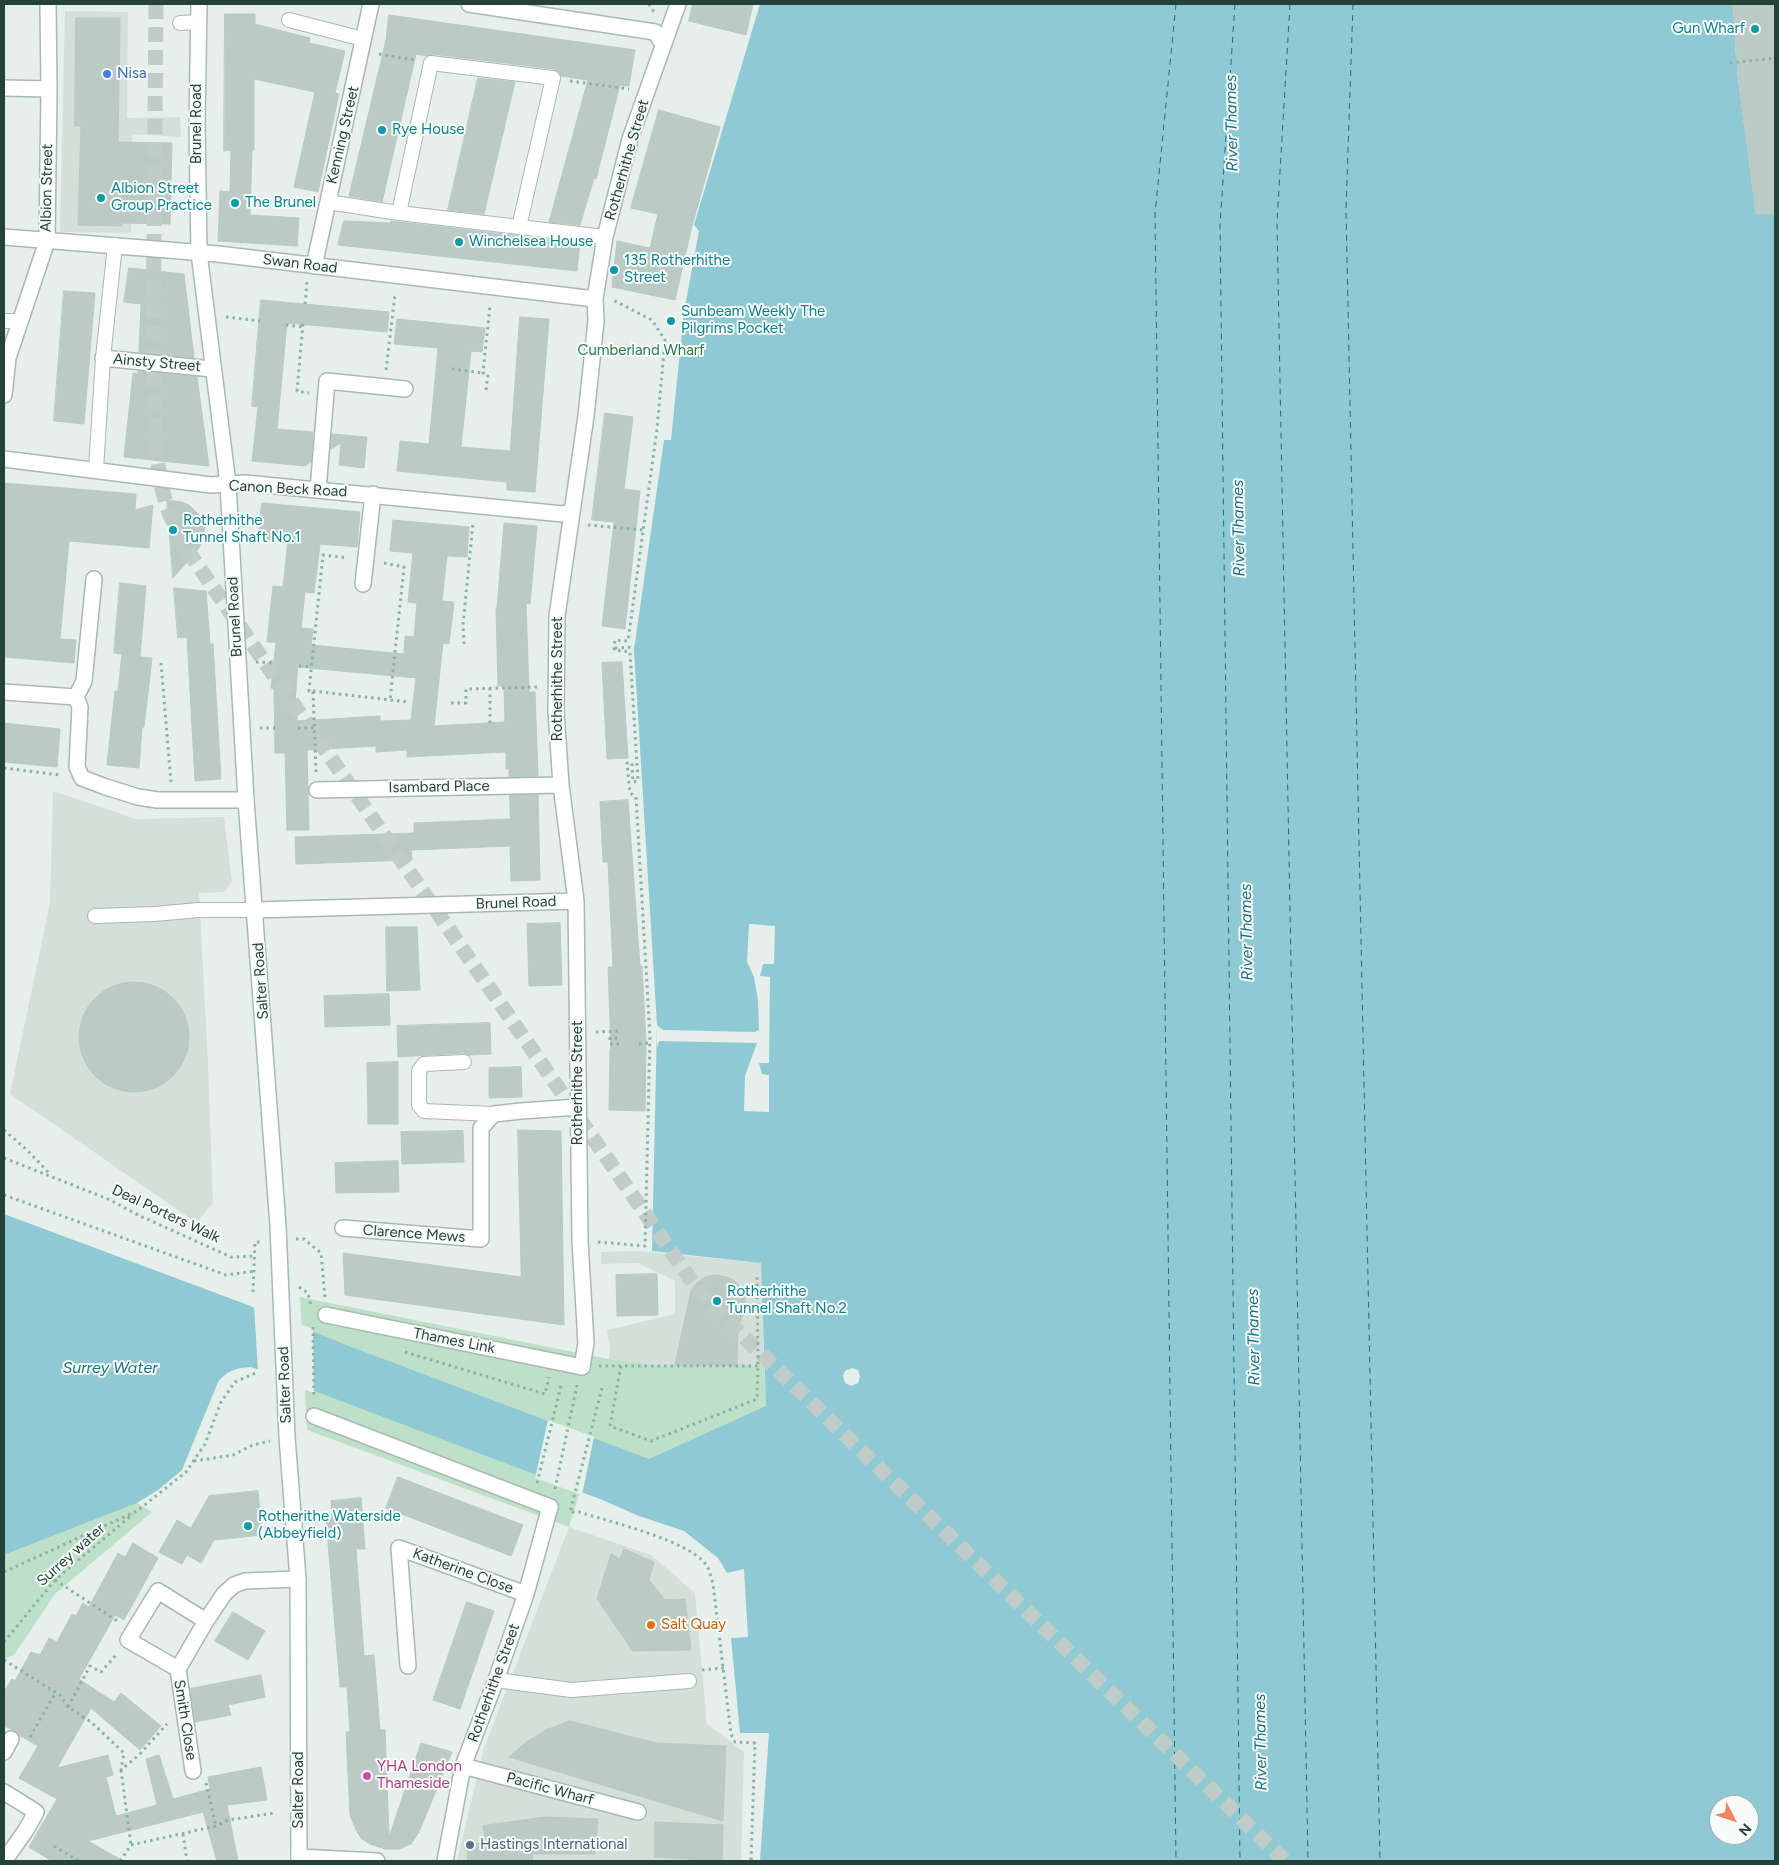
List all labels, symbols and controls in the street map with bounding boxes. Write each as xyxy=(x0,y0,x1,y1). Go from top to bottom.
place label: Gun Wharf xyxy=(1672,20,1745,38)
marker: Gun Wharf xyxy=(1749,23,1761,35)
place label: Nisa xyxy=(117,65,147,83)
marker: Nisa xyxy=(101,68,113,80)
water label: River Thames xyxy=(1222,74,1242,172)
street label: Brunel Road xyxy=(188,84,206,164)
street label: Kenning Street xyxy=(323,84,363,186)
street label: Rotherhithe Street xyxy=(601,97,653,223)
place label: Rye House xyxy=(392,121,464,139)
marker: Rye House xyxy=(376,124,388,136)
street label: Albion Street xyxy=(37,144,57,232)
place label: Albion Street Group Practice xyxy=(111,180,212,215)
marker: Albion Street Group Practice xyxy=(95,192,107,204)
place label: The Brunel xyxy=(245,194,316,212)
marker: The Brunel xyxy=(229,197,241,209)
place label: Winchelsea House xyxy=(469,233,593,251)
marker: Winchelsea House xyxy=(453,236,465,248)
street label: Swan Road xyxy=(262,250,338,278)
place label: 135 Rotherhithe Street xyxy=(624,252,730,287)
marker: 135 Rotherhithe Street xyxy=(608,264,620,276)
place label: Sunbeam Weekly The Pilgrims Pocket xyxy=(681,303,825,338)
marker: Sunbeam Weekly The Pilgrims Pocket xyxy=(665,315,677,327)
park label: Cumberland Wharf xyxy=(578,342,704,360)
street label: Ainsty Street xyxy=(112,350,202,376)
street label: Canon Beck Road xyxy=(228,477,348,501)
water label: River Thames xyxy=(1229,479,1249,577)
place label: Rotherhithe Tunnel Shaft No.1 xyxy=(183,512,301,547)
marker: Rotherhithe Tunnel Shaft No.1 xyxy=(167,524,179,536)
street label: Brunel Road xyxy=(224,576,246,658)
street label: Rotherhithe Street xyxy=(549,616,567,742)
street label: Isambard Place xyxy=(388,777,490,797)
water label: River Thames xyxy=(1237,883,1257,981)
street label: Brunel Road xyxy=(475,893,557,913)
street label: Salter Road xyxy=(249,942,273,1020)
street label: Rotherhithe Street xyxy=(569,1020,587,1146)
street label: Deal Porters Walk xyxy=(109,1181,223,1247)
street label: Clarence Mews xyxy=(362,1221,466,1247)
place label: Rotherhithe Tunnel Shaft No.2 xyxy=(727,1283,847,1318)
water label: River Thames xyxy=(1244,1288,1264,1386)
marker: Rotherhithe Tunnel Shaft No.2 xyxy=(711,1295,723,1307)
street label: Thames Link xyxy=(412,1324,496,1358)
street label: Salter Road xyxy=(275,1346,295,1424)
water label: Surrey Water xyxy=(62,1358,158,1378)
place label: Rotherithe Waterside (Abbeyfield) xyxy=(258,1508,401,1543)
street label: Surrey water xyxy=(33,1520,109,1590)
marker: Rotherithe Waterside (Abbeyfield) xyxy=(242,1520,254,1532)
street label: Katherine Close xyxy=(410,1544,516,1598)
place label: Salt Quay xyxy=(661,1616,726,1634)
marker: Salt Quay xyxy=(645,1619,657,1631)
street label: Rotherhithe Street xyxy=(464,1621,524,1745)
street label: Smith Close xyxy=(170,1678,200,1762)
water label: River Thames xyxy=(1251,1693,1271,1791)
street label: Salter Road xyxy=(290,1751,308,1829)
place label: YHA London Thameside xyxy=(377,1758,462,1793)
street label: Pacific Wharf xyxy=(504,1769,596,1809)
marker: YHA London Thameside xyxy=(361,1770,373,1782)
north arrow xyxy=(1709,1795,1759,1845)
text: N xyxy=(1735,1820,1755,1839)
place label: Hastings International xyxy=(480,1836,627,1854)
marker: Hastings International xyxy=(464,1839,476,1851)

